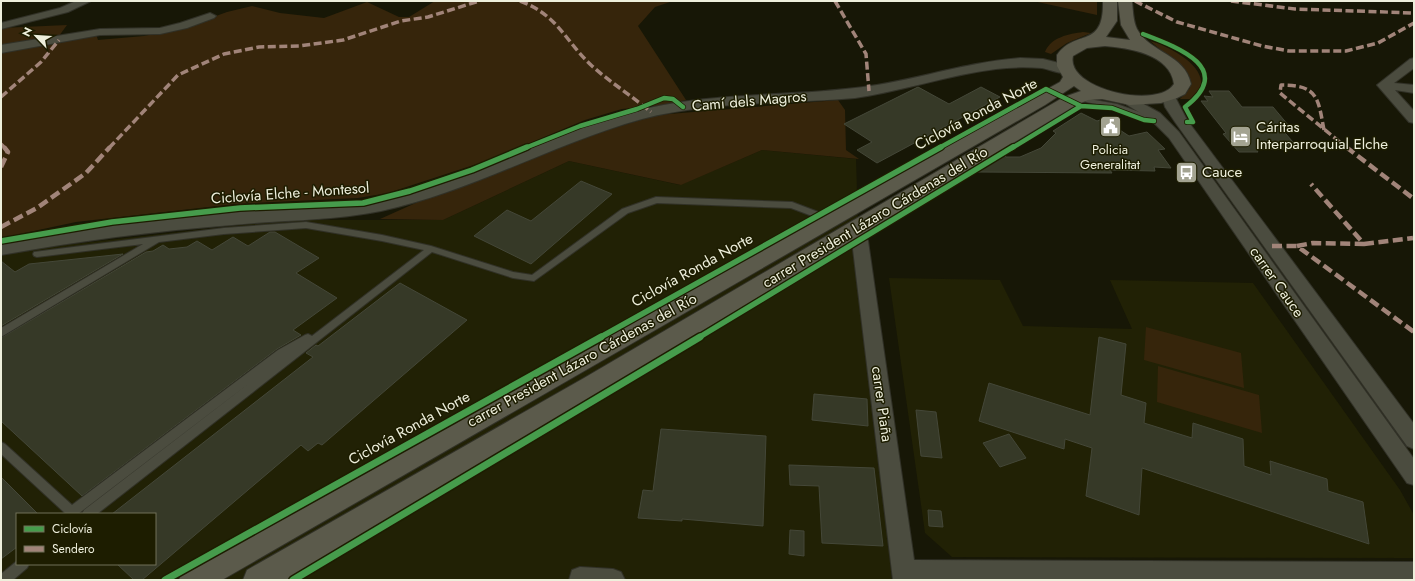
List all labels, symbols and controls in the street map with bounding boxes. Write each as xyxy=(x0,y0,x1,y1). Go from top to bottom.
north arrow xyxy=(16,16,56,56)
text: N xyxy=(18,24,36,39)
street label: Ciclovía Ronda Norte xyxy=(911,72,1041,156)
street label: Camí dels Magros xyxy=(691,85,807,117)
public building icon: Policia Generalitat xyxy=(1097,114,1123,140)
place label: Cáritas Interparroquial Elche xyxy=(1256,116,1388,155)
hotel icon: Cáritas Interparroquial Elche xyxy=(1227,123,1253,149)
place label: Policia Generalitat xyxy=(1080,140,1141,174)
street label: carrer President Lázaro Cárdenas del Río xyxy=(758,141,992,293)
bus stop icon: Cauce xyxy=(1174,159,1200,185)
place label: Cauce xyxy=(1202,161,1243,183)
street label: Ciclovía Elche - Montesol xyxy=(210,176,370,210)
street label: Ciclovía Ronda Norte xyxy=(627,227,757,313)
street label: carrer Cauce xyxy=(1244,242,1310,322)
street label: carrer President Lázaro Cárdenas del Río xyxy=(463,287,701,433)
street label: carrer Piaña xyxy=(866,365,898,443)
street label: Ciclovía Ronda Norte xyxy=(344,385,474,471)
legend xyxy=(16,513,156,565)
text: Ciclovía xyxy=(52,520,93,538)
text: Sendero xyxy=(52,540,95,558)

